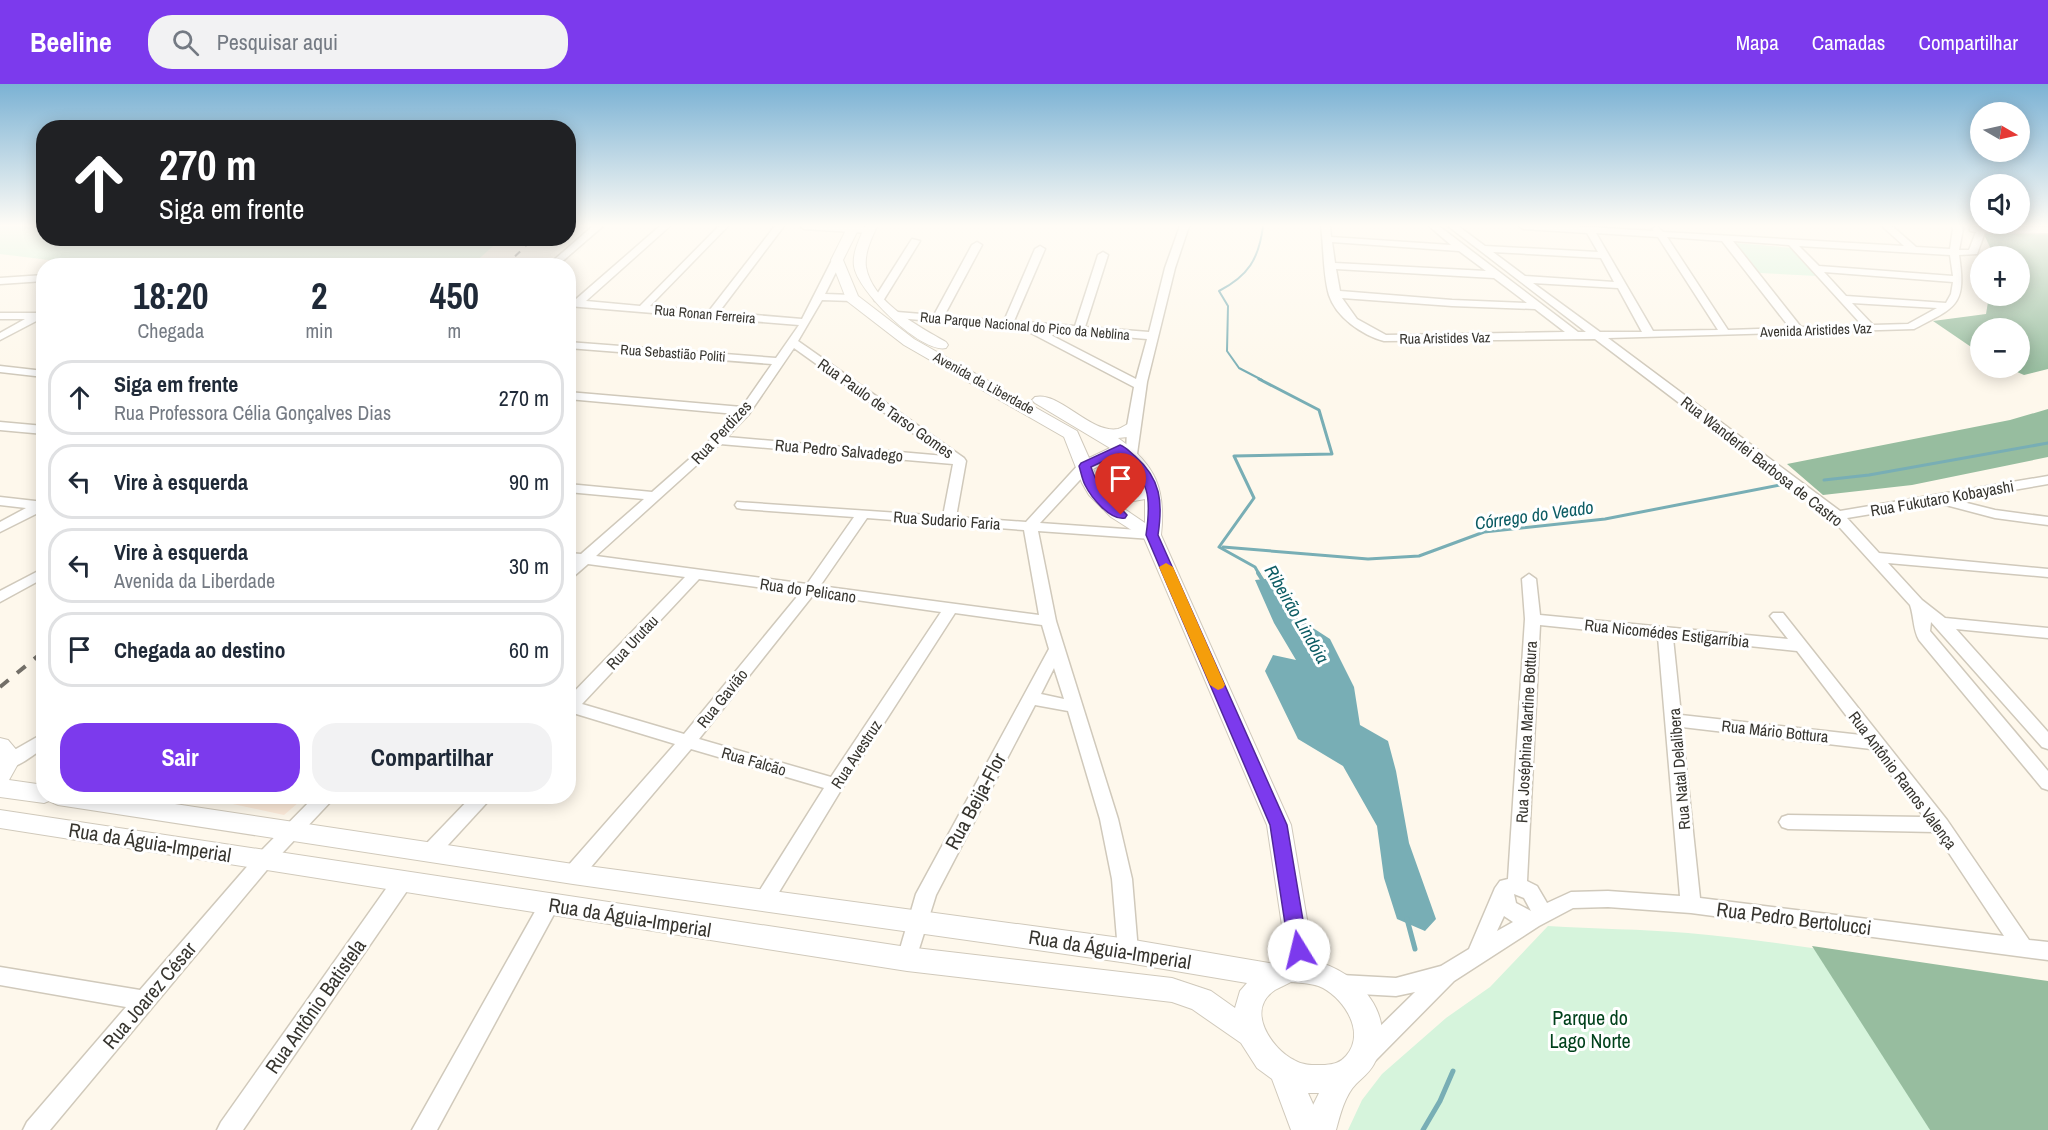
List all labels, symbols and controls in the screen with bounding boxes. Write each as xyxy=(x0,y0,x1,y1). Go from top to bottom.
search box xyxy=(148,15,568,69)
text: Beeline xyxy=(30,23,112,61)
icon: search xyxy=(169,26,202,59)
text: Pesquisar aqui xyxy=(217,27,338,57)
text: Mapa xyxy=(1736,28,1779,57)
text: Camadas xyxy=(1812,28,1885,57)
text: Compartilhar xyxy=(1918,28,2018,57)
north arrow xyxy=(1970,102,2030,162)
map controls xyxy=(1970,102,2030,378)
text: 270 m xyxy=(159,137,257,193)
icon: ahead xyxy=(60,144,138,222)
button: sound xyxy=(1970,174,2030,234)
text: Siga em frente xyxy=(159,191,304,227)
button: + xyxy=(1970,246,2030,306)
text: 18:20 xyxy=(133,272,208,320)
text: 2 xyxy=(311,272,327,320)
text: 450 xyxy=(430,272,479,320)
street label: Rua Ronan Ferreira xyxy=(654,301,757,327)
street label: Rua Parque Nacional do Pico da Neblina xyxy=(919,308,1131,344)
text: Chegada xyxy=(137,317,204,344)
text: min xyxy=(305,317,333,344)
text: m xyxy=(448,317,461,344)
button: − xyxy=(1970,318,2030,378)
street label: Avenida Aristides Vaz xyxy=(1759,319,1873,341)
street label: Rua Aristides Vaz xyxy=(1399,328,1491,348)
street label: Rua Sebastião Politi xyxy=(620,340,726,366)
street label: Avenida da Liberdade xyxy=(929,347,1038,418)
street label: Rua Paulo de Tarso Gomes xyxy=(814,353,958,463)
text: Siga em frente xyxy=(114,369,238,399)
icon: ahead xyxy=(63,381,96,414)
text: 270 m xyxy=(499,383,549,413)
street label: Rua Wanderlei Barbosa de Castro xyxy=(1676,391,1848,531)
street label: Rua Perdizes xyxy=(686,395,756,469)
text: Rua Professora Célia Gonçalves Dias xyxy=(114,399,391,426)
street label: Rua Pedro Salvadego xyxy=(774,433,904,467)
pin xyxy=(1095,453,1146,515)
icon: arrive xyxy=(1104,462,1137,495)
icon: left xyxy=(63,465,96,498)
text: Vire à esquerda xyxy=(114,467,248,497)
text: 90 m xyxy=(509,467,549,497)
street label: Rua Fukutaro Kobayashi xyxy=(1869,475,2015,521)
water label: Córrego do Veado xyxy=(1473,494,1595,536)
street label: Rua Sudario Faria xyxy=(893,505,1002,535)
text: Vire à esquerda xyxy=(114,537,248,567)
icon: left xyxy=(63,549,96,582)
text: 30 m xyxy=(509,551,549,581)
water label: Ribeirão Lindóia xyxy=(1259,560,1335,668)
text: Avenida da Liberdade xyxy=(114,567,275,594)
street label: Rua do Pelicano xyxy=(758,572,858,608)
street label: Rua Urutau xyxy=(601,610,663,674)
street label: Rua Nicomédes Estigarríbia xyxy=(1584,613,1751,653)
icon: arrive xyxy=(63,633,96,666)
text: Chegada ao destino xyxy=(114,635,285,665)
text: 60 m xyxy=(509,635,549,665)
street label: Rua Joséphina Martine Bottura xyxy=(1510,640,1542,824)
street label: Rua Gavião xyxy=(691,664,753,732)
street label: Rua Antônio Ramos Valença xyxy=(1844,706,1963,854)
street label: Rua Natal Delalibera xyxy=(1663,707,1695,831)
street label: Rua Mário Bottura xyxy=(1721,714,1830,748)
street label: Rua Avestruz xyxy=(826,715,887,793)
button: Sair xyxy=(60,723,300,792)
button: Compartilhar xyxy=(312,723,552,792)
street label: Rua Falcão xyxy=(719,741,789,781)
street label: Rua Beija-Flor xyxy=(938,748,1012,854)
street label: Rua da Águia-Imperial xyxy=(67,816,233,868)
street label: Rua da Águia-Imperial xyxy=(547,891,713,943)
street label: Rua Pedro Bertolucci xyxy=(1715,895,1873,941)
position arrow xyxy=(1267,918,1331,982)
street label: Rua da Águia-Imperial xyxy=(1027,923,1193,975)
street label: Rua Antônio Batistela xyxy=(258,933,372,1079)
street label: Rua Joarez César xyxy=(96,935,202,1054)
park label: Parque do Lago Norte xyxy=(1549,1004,1631,1054)

